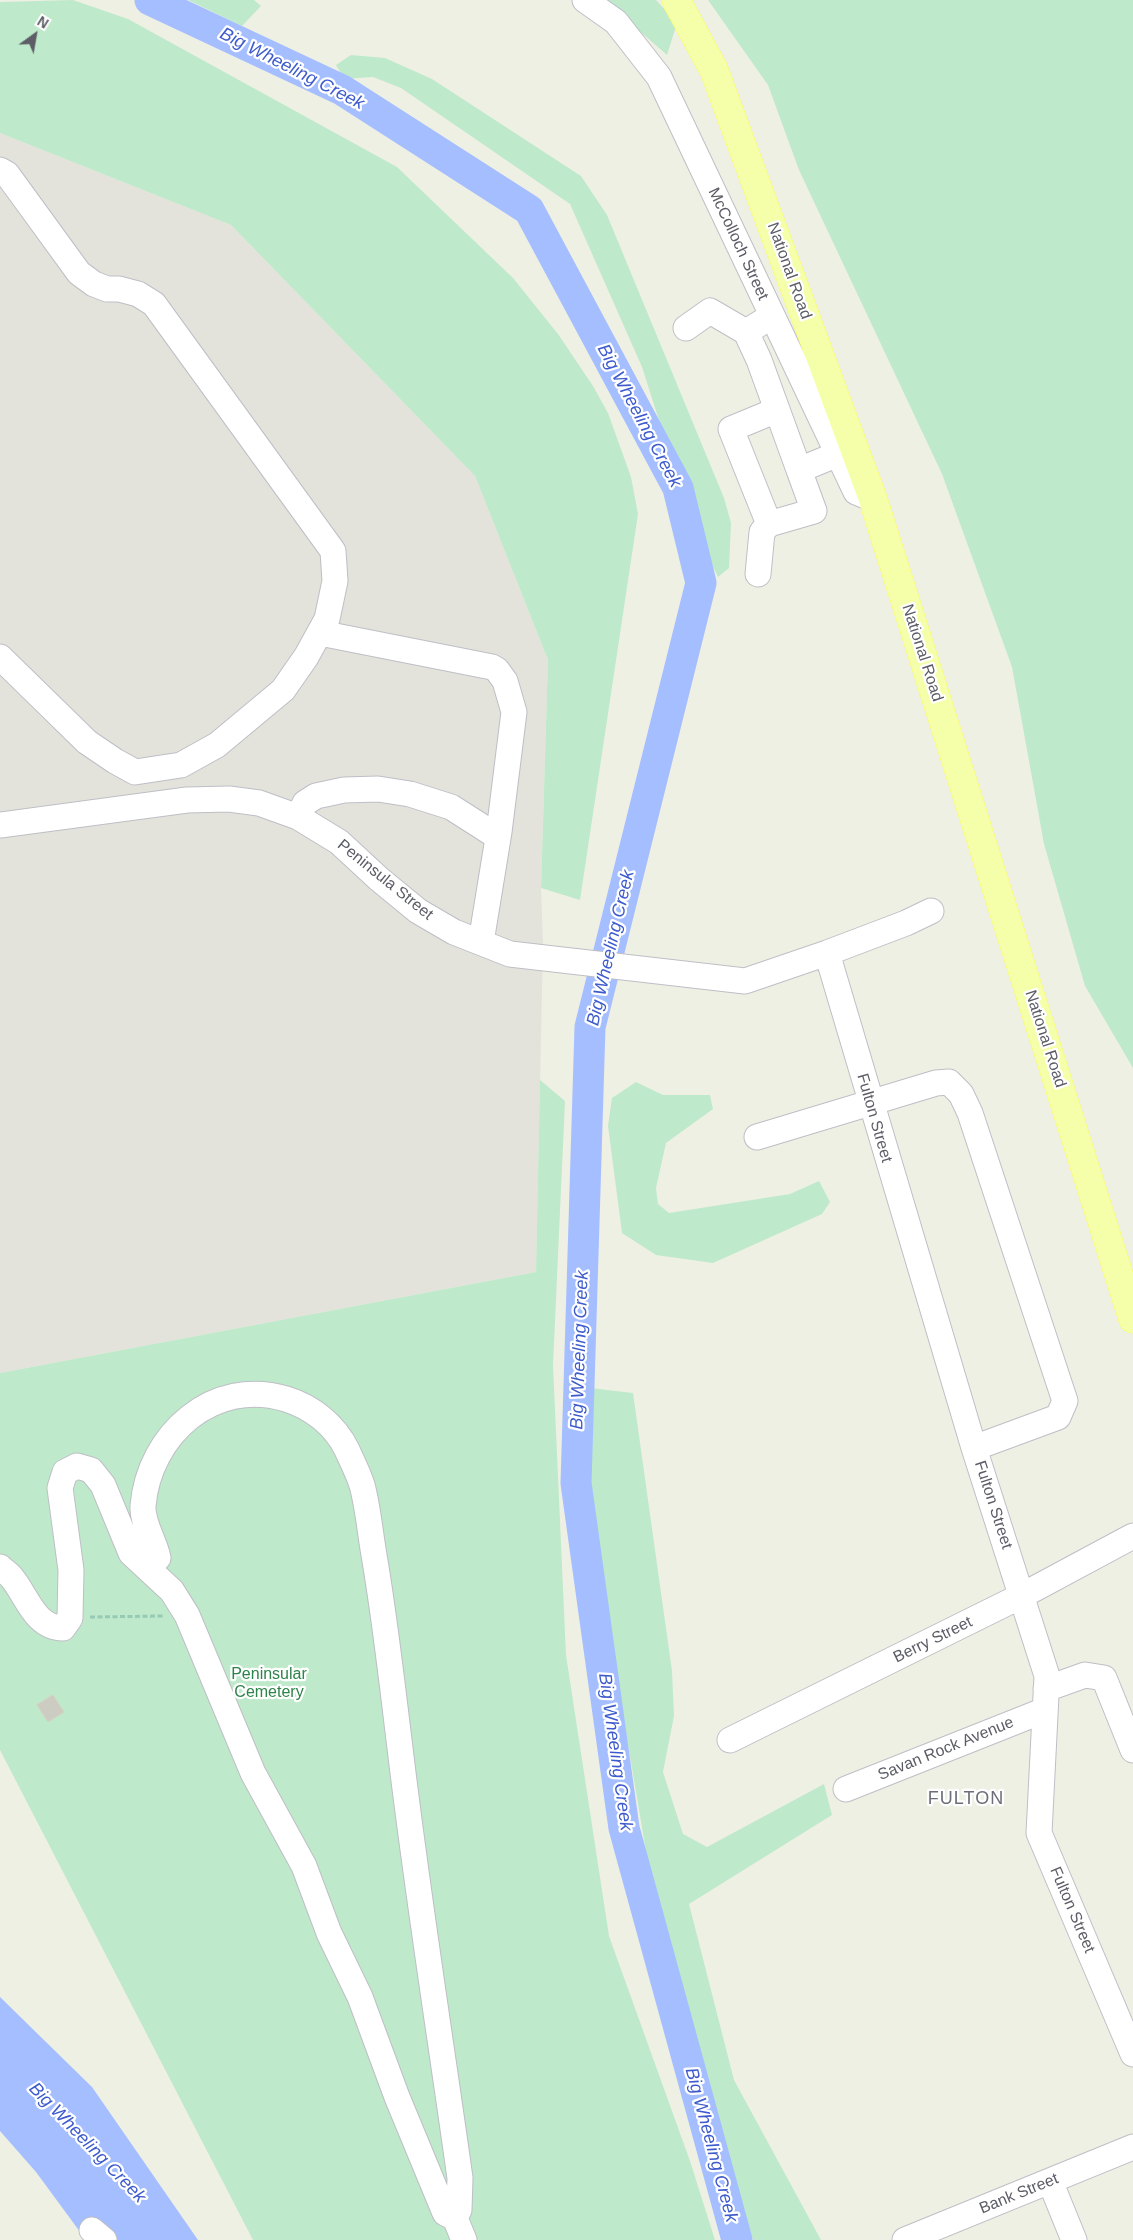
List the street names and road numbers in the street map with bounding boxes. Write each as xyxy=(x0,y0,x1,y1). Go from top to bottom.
street label: McColloch Street xyxy=(704,185,772,303)
street label: National Road xyxy=(763,220,815,322)
street label: National Road xyxy=(897,602,947,704)
street label: Peninsula Street xyxy=(333,836,437,924)
street label: National Road xyxy=(1020,988,1070,1090)
street label: Fulton Street xyxy=(852,1071,896,1165)
street label: Fulton Street xyxy=(970,1458,1016,1552)
street label: Berry Street xyxy=(890,1613,976,1667)
street label: Savan Rock Avenue xyxy=(875,1713,1017,1785)
street label: Fulton Street xyxy=(1045,1864,1099,1956)
street label: Bank Street xyxy=(977,2169,1061,2219)

